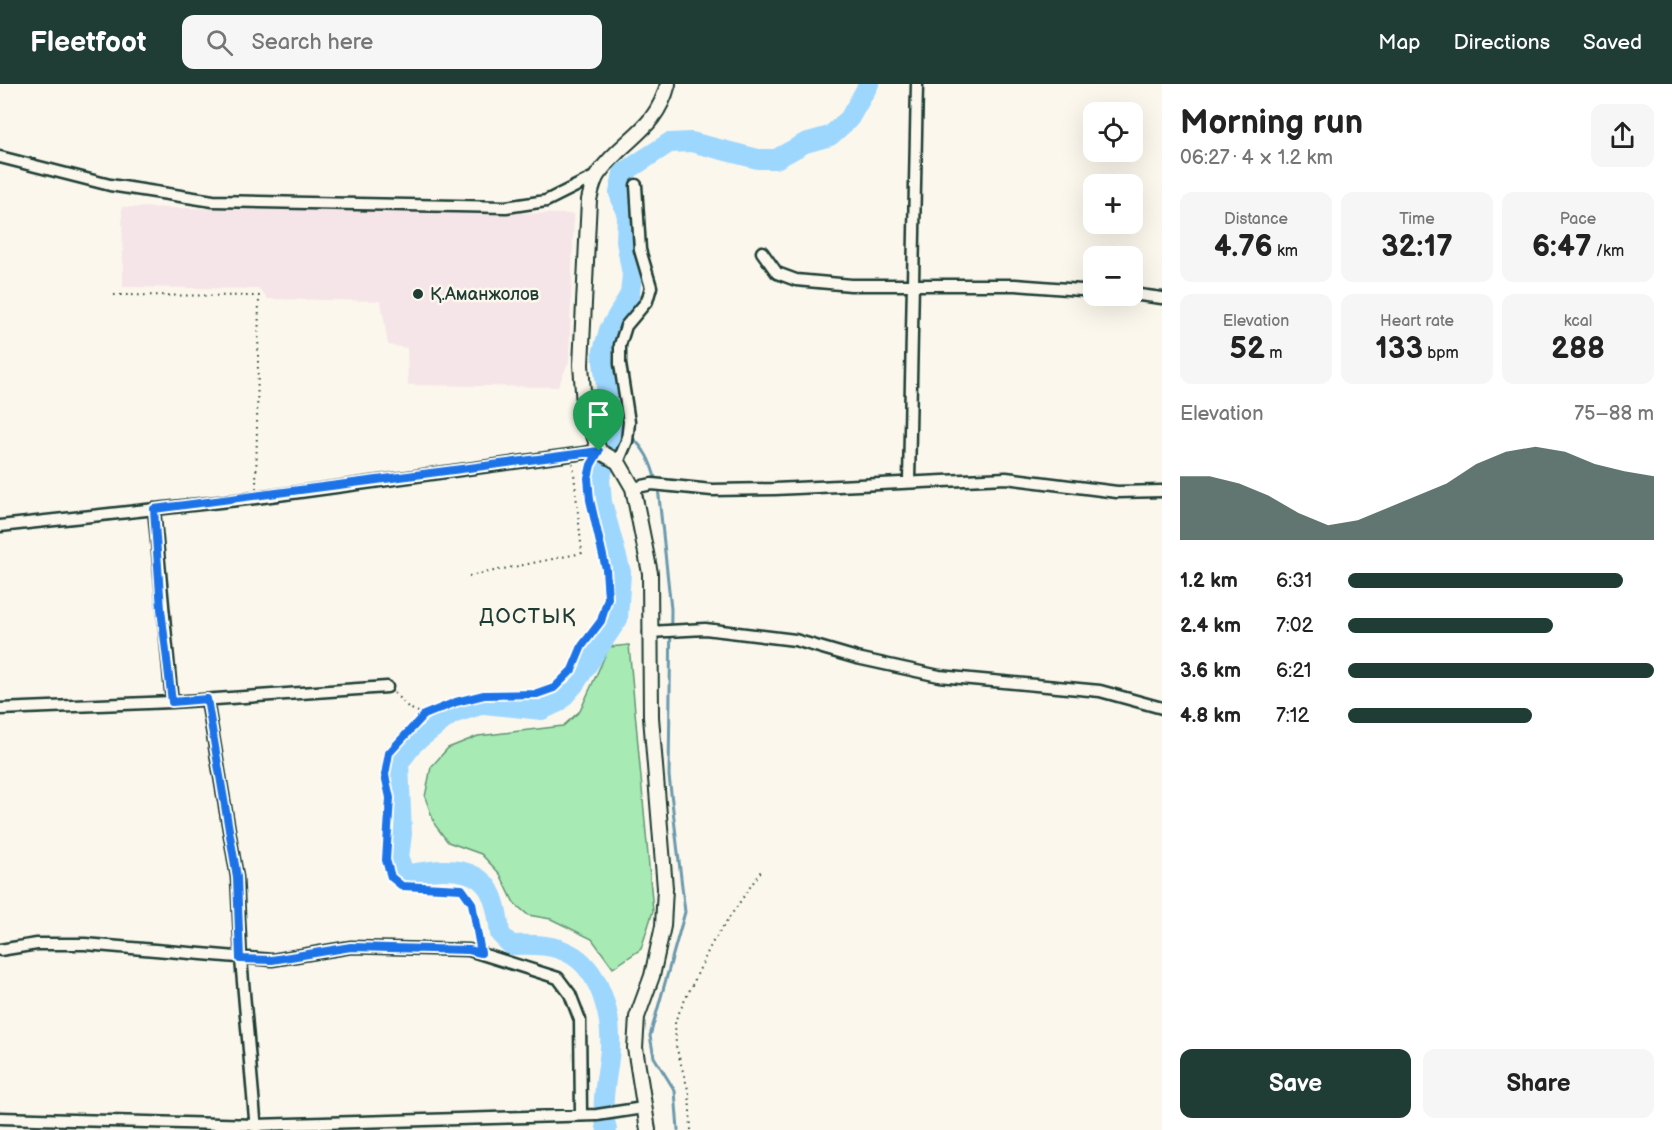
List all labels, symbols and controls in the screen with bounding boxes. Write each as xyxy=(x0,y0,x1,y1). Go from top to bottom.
search box xyxy=(182,15,602,69)
text: Fleetfoot xyxy=(30,26,146,59)
icon: search xyxy=(203,26,236,59)
text: Search here xyxy=(251,29,373,56)
text: Map xyxy=(1378,30,1421,55)
text: Directions xyxy=(1454,30,1550,55)
text: Saved xyxy=(1583,30,1642,55)
map controls xyxy=(1083,102,1143,306)
button: locate xyxy=(1083,102,1143,162)
text: Morning run xyxy=(1180,103,1363,143)
button: share xyxy=(1591,104,1654,167)
text: 06:27 · 4 × 1.2 km xyxy=(1180,146,1333,170)
button: + xyxy=(1083,174,1143,234)
text: Distance xyxy=(1224,210,1288,229)
text: Time xyxy=(1399,210,1435,229)
text: Pace xyxy=(1560,210,1596,229)
text: 4.76 xyxy=(1214,229,1273,265)
text: 32:17 xyxy=(1381,229,1453,265)
text: 6:47 xyxy=(1532,229,1592,265)
text: km xyxy=(1273,242,1298,261)
text: /km xyxy=(1592,242,1624,261)
button: − xyxy=(1083,246,1143,306)
place label: Қ.Аманжолов xyxy=(430,284,540,305)
marker: Қ.Аманжолов xyxy=(411,287,425,301)
text: Elevation xyxy=(1223,312,1289,331)
text: Heart rate xyxy=(1380,312,1454,331)
text: kcal xyxy=(1564,312,1592,331)
text: 52 xyxy=(1230,331,1265,367)
text: 133 xyxy=(1375,331,1423,367)
text: 288 xyxy=(1551,331,1605,367)
text: m xyxy=(1265,344,1282,363)
text: bpm xyxy=(1423,344,1459,363)
pin xyxy=(573,389,624,451)
icon: arrive xyxy=(582,398,615,431)
text: Elevation xyxy=(1180,402,1263,426)
text: 75–88 m xyxy=(1574,402,1654,426)
text: 1.2 km xyxy=(1180,569,1238,593)
text: 6:31 xyxy=(1276,569,1312,593)
district label: ДОСТЫҚ xyxy=(479,604,577,629)
text: 2.4 km xyxy=(1180,614,1241,638)
text: 7:02 xyxy=(1276,614,1313,638)
text: 3.6 km xyxy=(1180,659,1241,683)
text: 6:21 xyxy=(1276,659,1312,683)
text: 4.8 km xyxy=(1180,704,1241,728)
text: 7:12 xyxy=(1276,704,1309,728)
button: Save xyxy=(1180,1049,1411,1118)
button: Share xyxy=(1423,1049,1654,1118)

